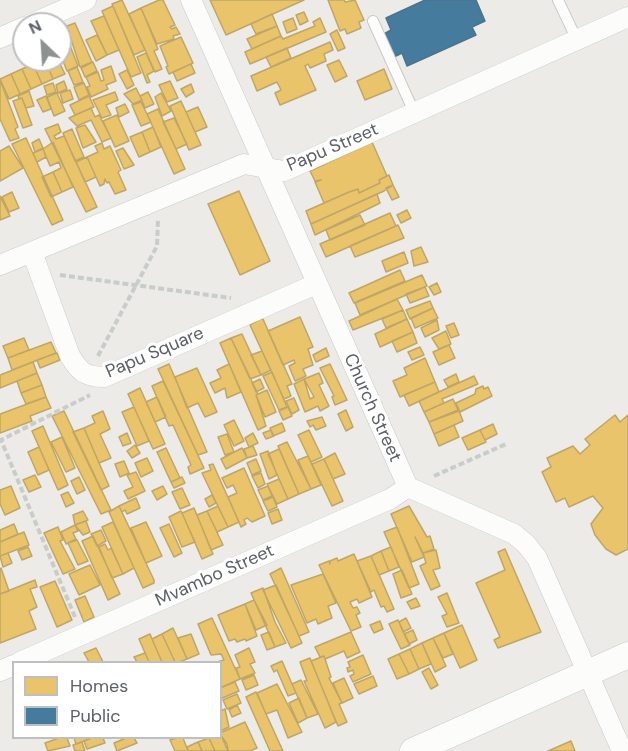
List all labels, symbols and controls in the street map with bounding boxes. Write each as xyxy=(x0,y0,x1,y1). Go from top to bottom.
north arrow xyxy=(12,12,72,72)
text: N xyxy=(25,15,45,39)
street label: Papu Street xyxy=(284,119,382,177)
street label: Papu Square xyxy=(103,323,207,383)
street label: Church Street xyxy=(338,350,406,466)
street label: Mvambo Street xyxy=(152,540,278,612)
legend xyxy=(12,661,222,739)
text: Homes xyxy=(70,674,128,698)
text: Public xyxy=(70,704,121,728)

